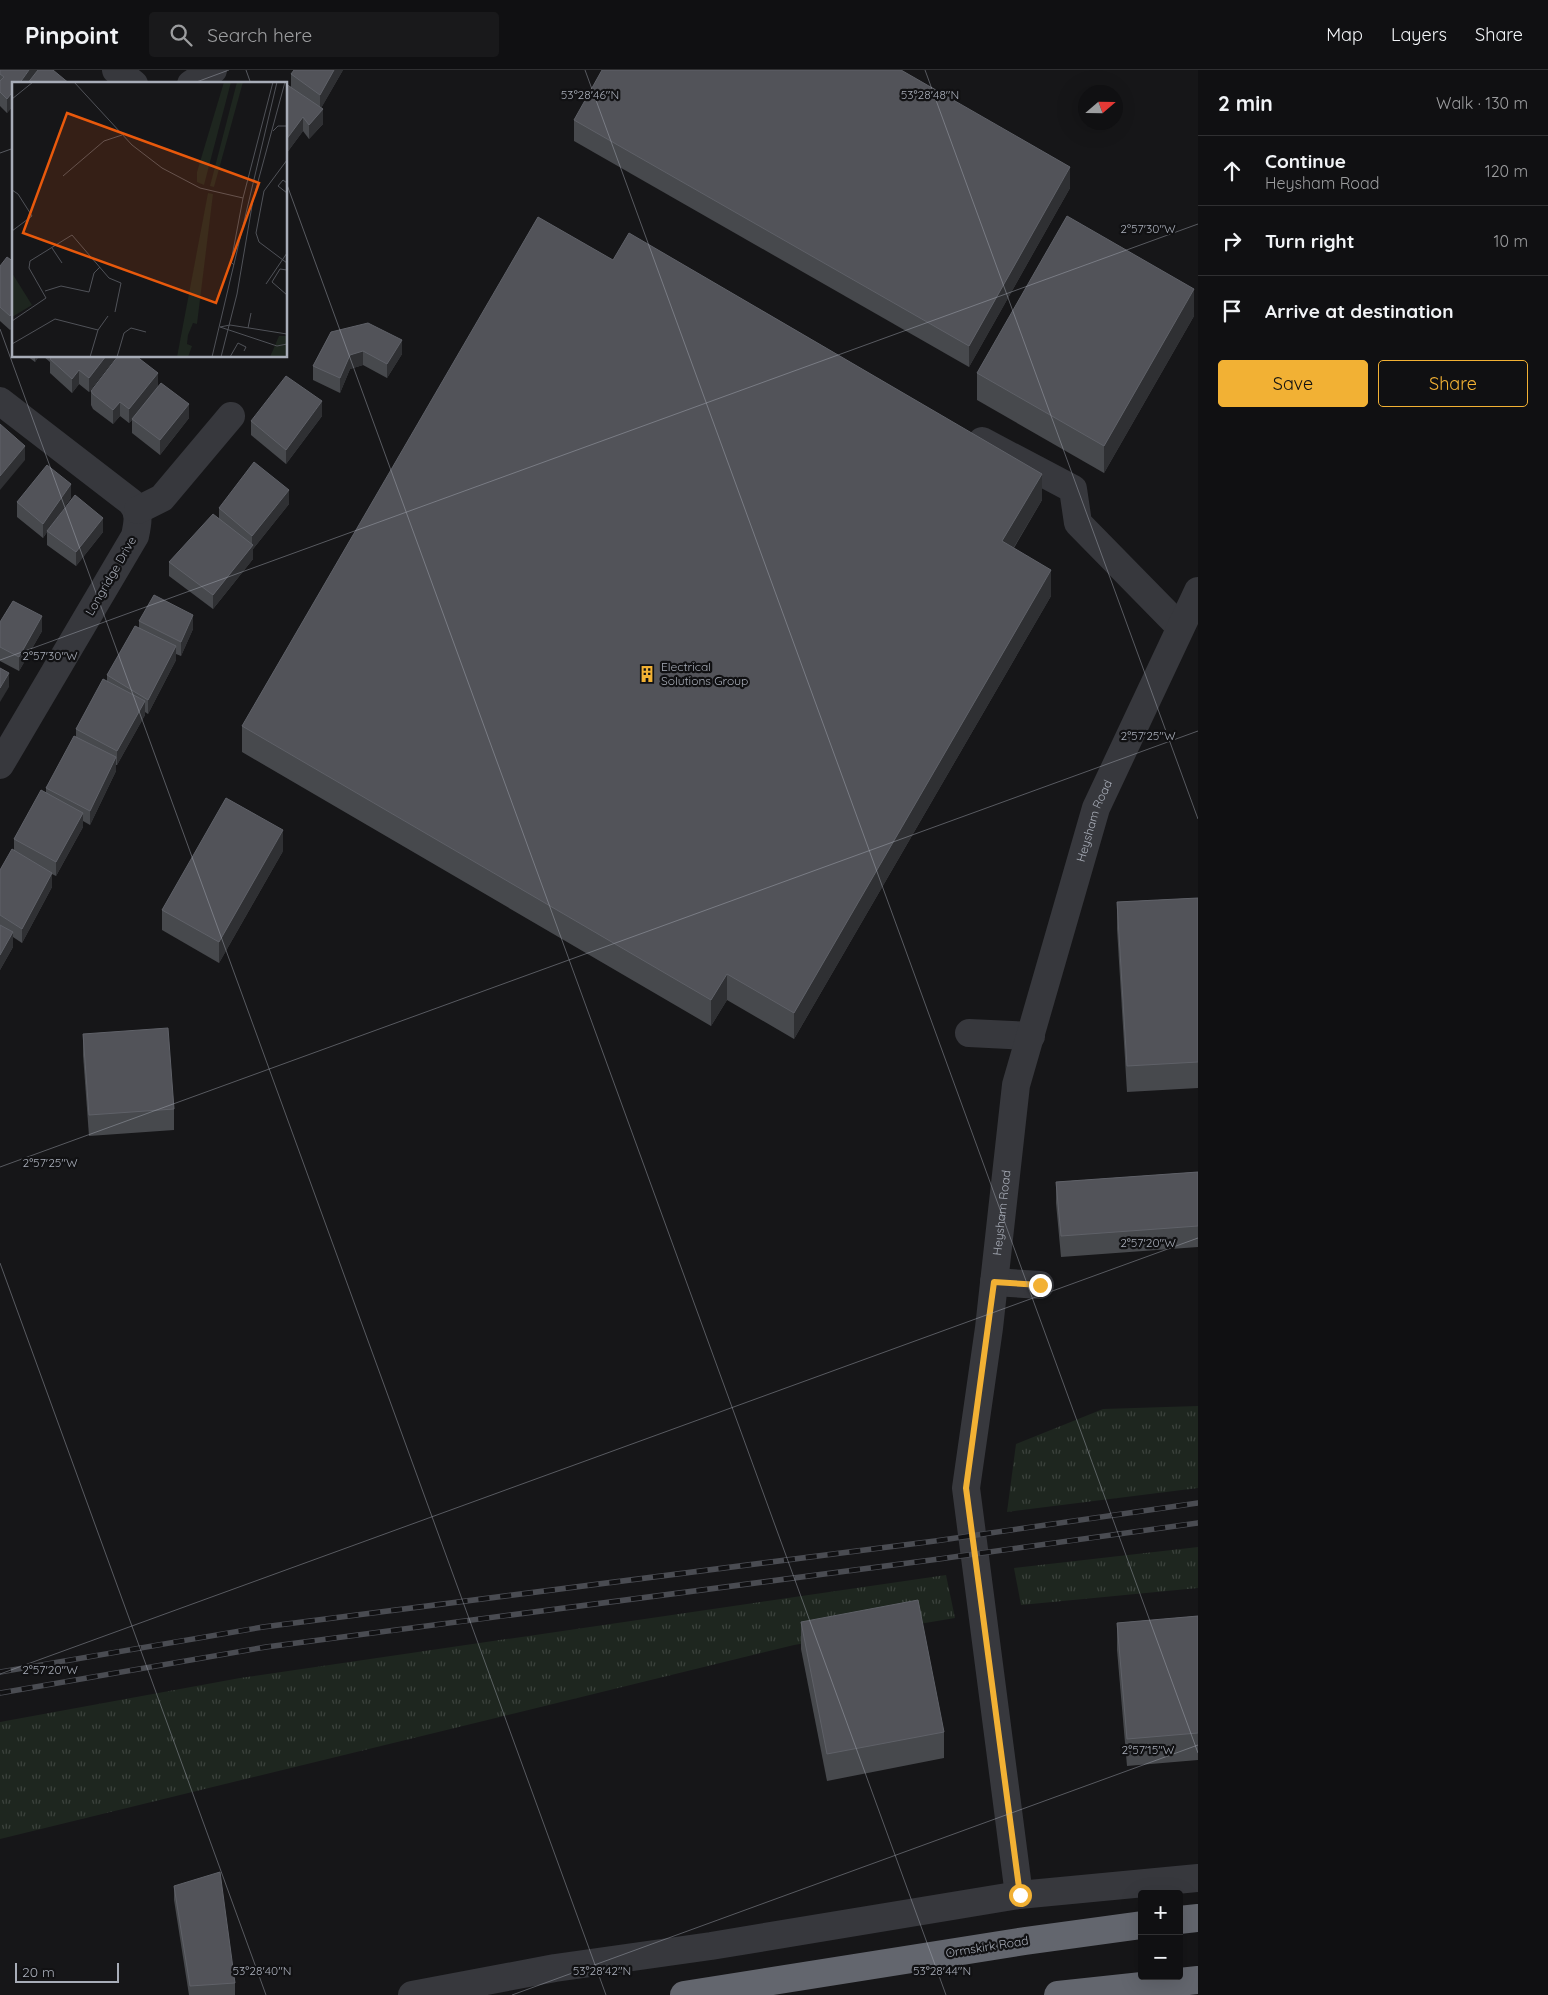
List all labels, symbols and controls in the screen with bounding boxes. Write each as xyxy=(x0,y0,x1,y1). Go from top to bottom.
search box xyxy=(149,12,499,57)
text: Pinpoint xyxy=(25,20,119,50)
icon: search xyxy=(167,21,195,49)
text: Search here xyxy=(207,23,312,47)
text: Map xyxy=(1326,23,1363,46)
text: Layers xyxy=(1391,23,1447,46)
text: Share xyxy=(1475,23,1523,46)
inset map xyxy=(12,82,288,358)
north arrow xyxy=(1078,85,1123,130)
text: 53°28'46"N xyxy=(561,87,619,102)
text: 53°28'48"N xyxy=(901,87,959,102)
text: 2 min xyxy=(1218,90,1273,116)
text: Walk · 130 m xyxy=(1436,93,1528,113)
text: Continue xyxy=(1265,149,1346,173)
icon: ahead xyxy=(1218,157,1246,185)
text: 120 m xyxy=(1485,161,1528,181)
text: Heysham Road xyxy=(1265,173,1379,193)
text: 2°57'30"W xyxy=(1120,221,1176,236)
icon: right xyxy=(1218,227,1246,255)
text: Turn right xyxy=(1265,229,1354,253)
text: 10 m xyxy=(1494,231,1528,251)
icon: arrive xyxy=(1218,297,1246,325)
text: Arrive at destination xyxy=(1265,299,1454,323)
button: Save xyxy=(1218,360,1368,407)
button: Share xyxy=(1378,360,1528,407)
street label: Longridge Drive xyxy=(82,533,139,618)
text: 2°57'30"W xyxy=(22,648,78,663)
place label: Electrical Solutions Group xyxy=(661,659,748,688)
building icon: Electrical Solutions Group xyxy=(637,664,657,684)
text: 2°57'25"W xyxy=(1120,728,1176,743)
street label: Heysham Road xyxy=(1073,777,1115,864)
text: 2°57'25"W xyxy=(22,1155,78,1170)
street label: Heysham Road xyxy=(989,1169,1013,1256)
text: 2°57'20"W xyxy=(1120,1235,1176,1250)
route end xyxy=(1029,1274,1052,1297)
text: 2°57'20"W xyxy=(22,1662,78,1677)
text: 2°57'15"W xyxy=(1122,1742,1175,1757)
route start xyxy=(1009,1884,1032,1907)
map controls xyxy=(1138,1890,1183,1980)
button: + xyxy=(1138,1890,1183,1935)
street label: Ormskirk Road xyxy=(945,1933,1029,1960)
button: − xyxy=(1138,1935,1183,1980)
scale bar xyxy=(15,1960,119,1983)
text: 20 m xyxy=(22,1963,55,1981)
text: 53°28'40"N xyxy=(232,1963,292,1978)
text: 53°28'42"N xyxy=(573,1963,631,1978)
text: 53°28'44"N xyxy=(913,1963,971,1978)

